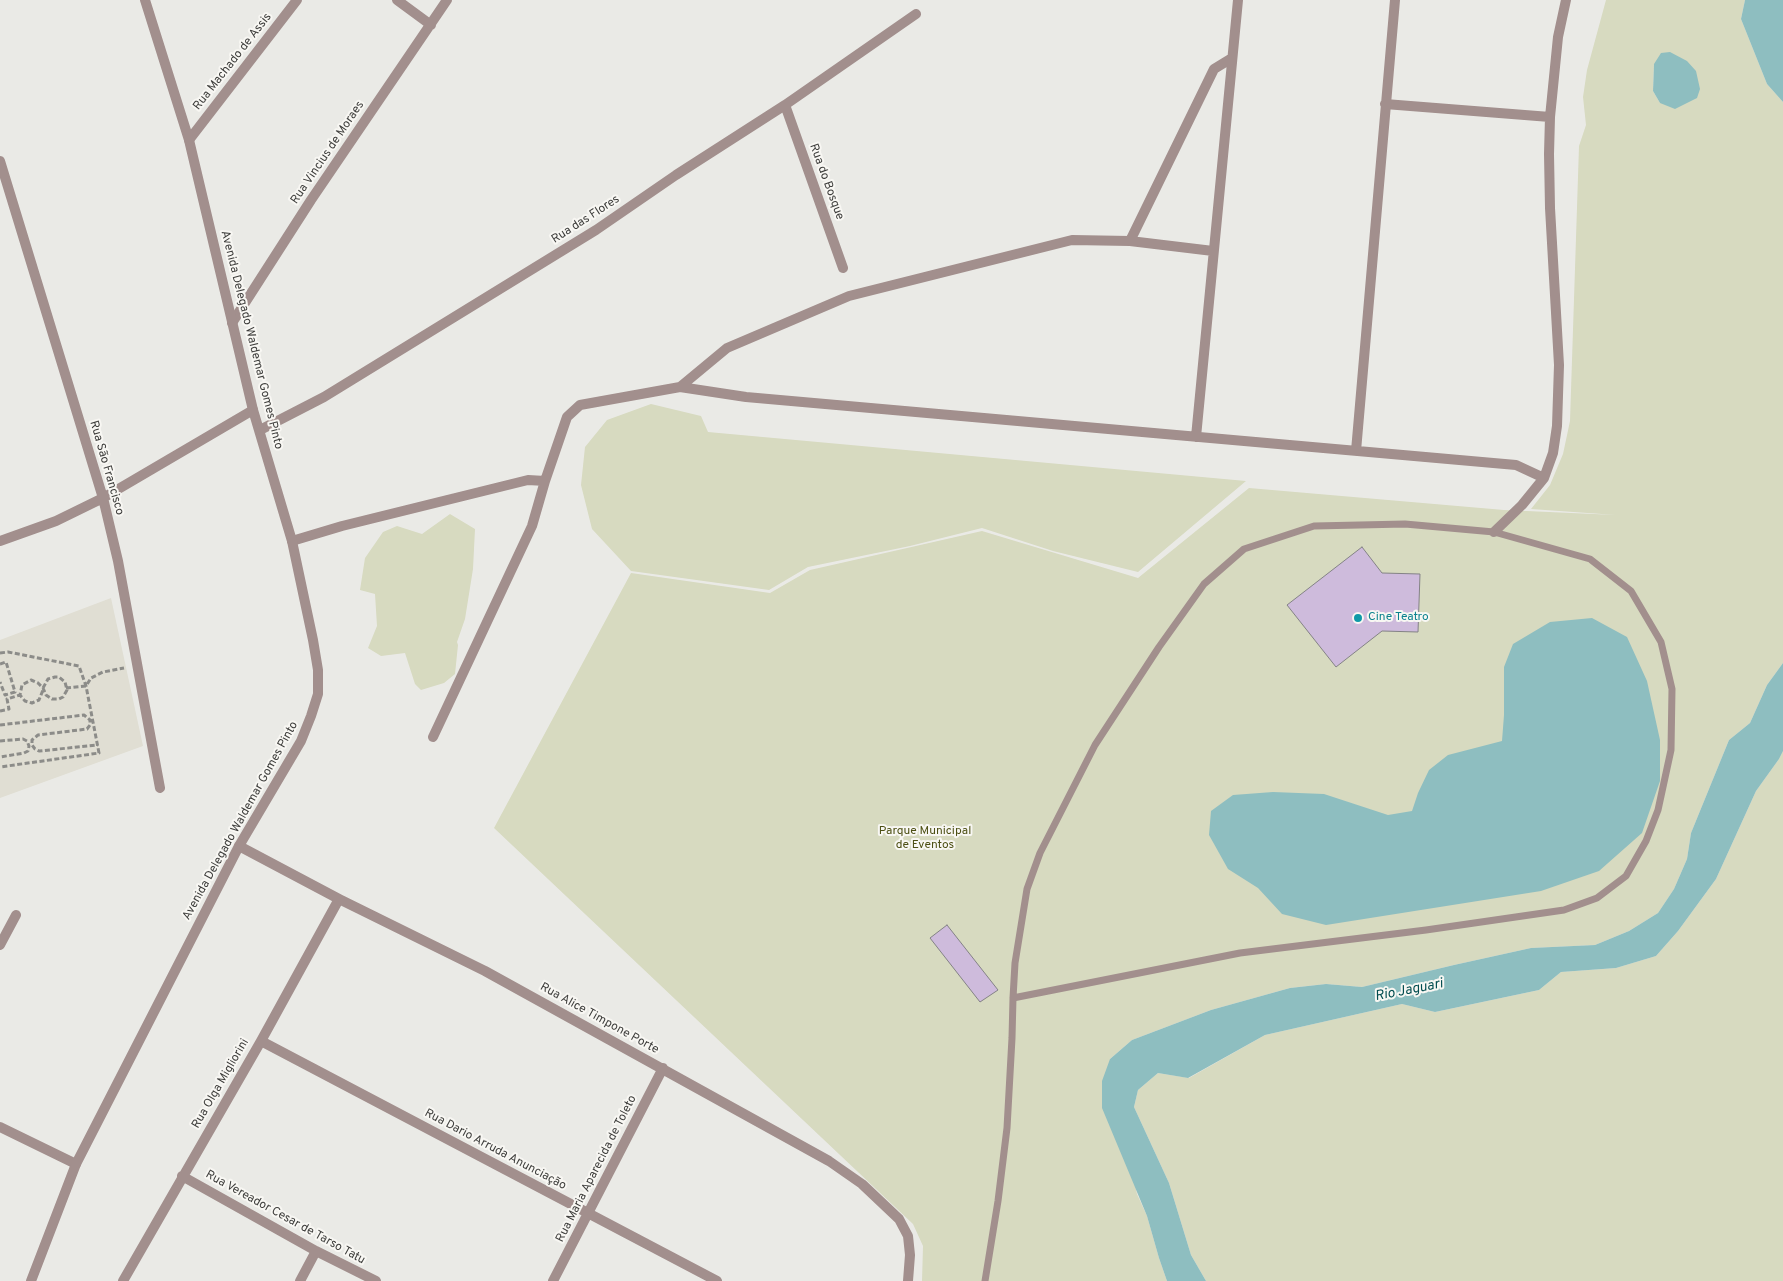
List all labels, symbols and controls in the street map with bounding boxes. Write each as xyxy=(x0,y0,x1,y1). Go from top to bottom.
street label: Rua Machado de Assis xyxy=(191,11,275,113)
street label: Rua Vincius de Moraes xyxy=(288,99,368,207)
street label: Rua do Bosque xyxy=(806,142,846,222)
street label: Rua das Flores xyxy=(549,193,623,247)
street label: Avenida Delegado Waldemar Gomes Pinto xyxy=(217,229,285,451)
street label: Rua São Francisco xyxy=(86,419,126,517)
place label: Cine Teatro xyxy=(1368,611,1429,625)
marker: Cine Teatro xyxy=(1352,612,1364,624)
street label: Avenida Delegado Waldemar Gomes Pinto xyxy=(180,719,302,923)
park label: Parque Municipal de Eventos xyxy=(879,825,971,853)
water label: Rio Jaguari xyxy=(1374,976,1444,1006)
street label: Rua Alice Timpone Porte xyxy=(537,980,661,1058)
street label: Rua Olga Migliorini xyxy=(189,1036,253,1132)
street label: Rua Maria Aparecida de Toleto xyxy=(554,1093,640,1245)
street label: Rua Dario Arruda Anunciação xyxy=(422,1106,568,1194)
street label: Rua Vereador Cesar de Tarso Tatu xyxy=(203,1168,367,1268)

